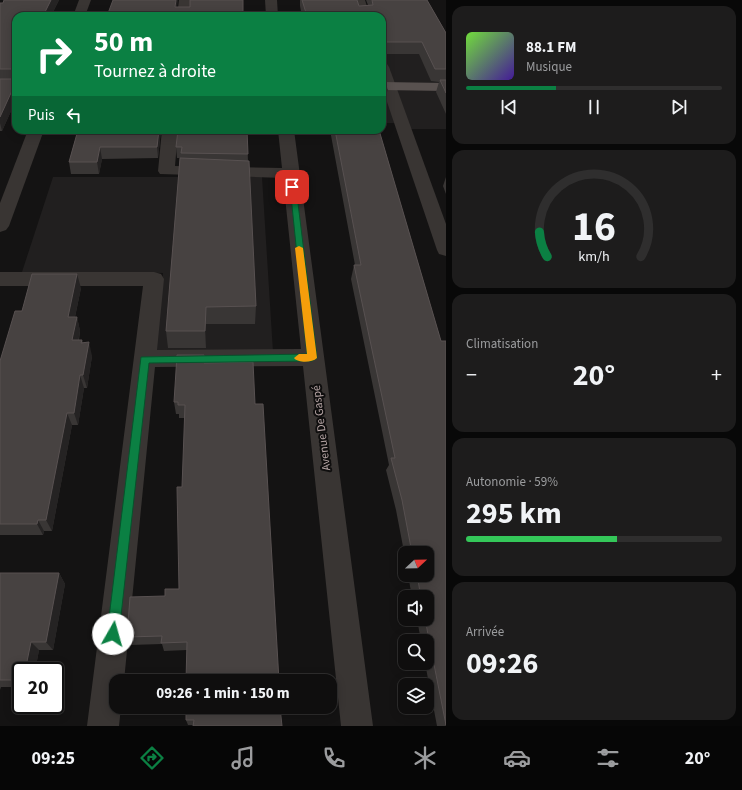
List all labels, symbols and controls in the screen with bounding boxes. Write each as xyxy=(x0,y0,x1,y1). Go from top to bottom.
text: 50 m xyxy=(94,22,153,62)
icon: right xyxy=(28,28,80,80)
text: 88.1 FM xyxy=(526,37,577,58)
text: Musique xyxy=(526,58,572,76)
text: Tournez à droite xyxy=(94,59,216,84)
icon: previous xyxy=(498,96,520,118)
icon: pause xyxy=(583,96,605,118)
icon: next xyxy=(668,96,690,118)
icon: left xyxy=(63,104,85,126)
text: Puis xyxy=(28,105,55,126)
pin xyxy=(275,170,309,204)
icon: arrive xyxy=(281,176,303,198)
text: 16 xyxy=(572,197,616,257)
text: km/h xyxy=(578,246,610,267)
text: Climatisation xyxy=(466,335,538,353)
text: 20° xyxy=(573,354,615,397)
text: − xyxy=(466,359,477,391)
text: + xyxy=(711,359,722,391)
street label: Avenue De Gaspé xyxy=(308,384,335,472)
text: Autonomie · 59% xyxy=(466,473,558,491)
text: 295 km xyxy=(466,492,562,535)
north arrow xyxy=(398,546,434,582)
map controls xyxy=(398,546,434,714)
button: sound xyxy=(398,590,434,626)
position arrow xyxy=(92,613,134,655)
text: Arrivée xyxy=(466,623,504,641)
button: search xyxy=(398,634,434,670)
text: 09:26 xyxy=(466,642,538,685)
speed limit sign: 20 xyxy=(12,662,64,714)
button: layers xyxy=(398,678,434,714)
text: 09:26 · 1 min · 150 m xyxy=(156,683,290,704)
icon: directions xyxy=(138,744,166,772)
icon: music xyxy=(229,744,257,772)
icon: phone xyxy=(320,744,348,772)
icon: climate xyxy=(411,744,439,772)
icon: car xyxy=(503,744,531,772)
icon: filters xyxy=(594,744,622,772)
text: 09:25 xyxy=(32,746,75,771)
text: 20° xyxy=(685,746,710,771)

